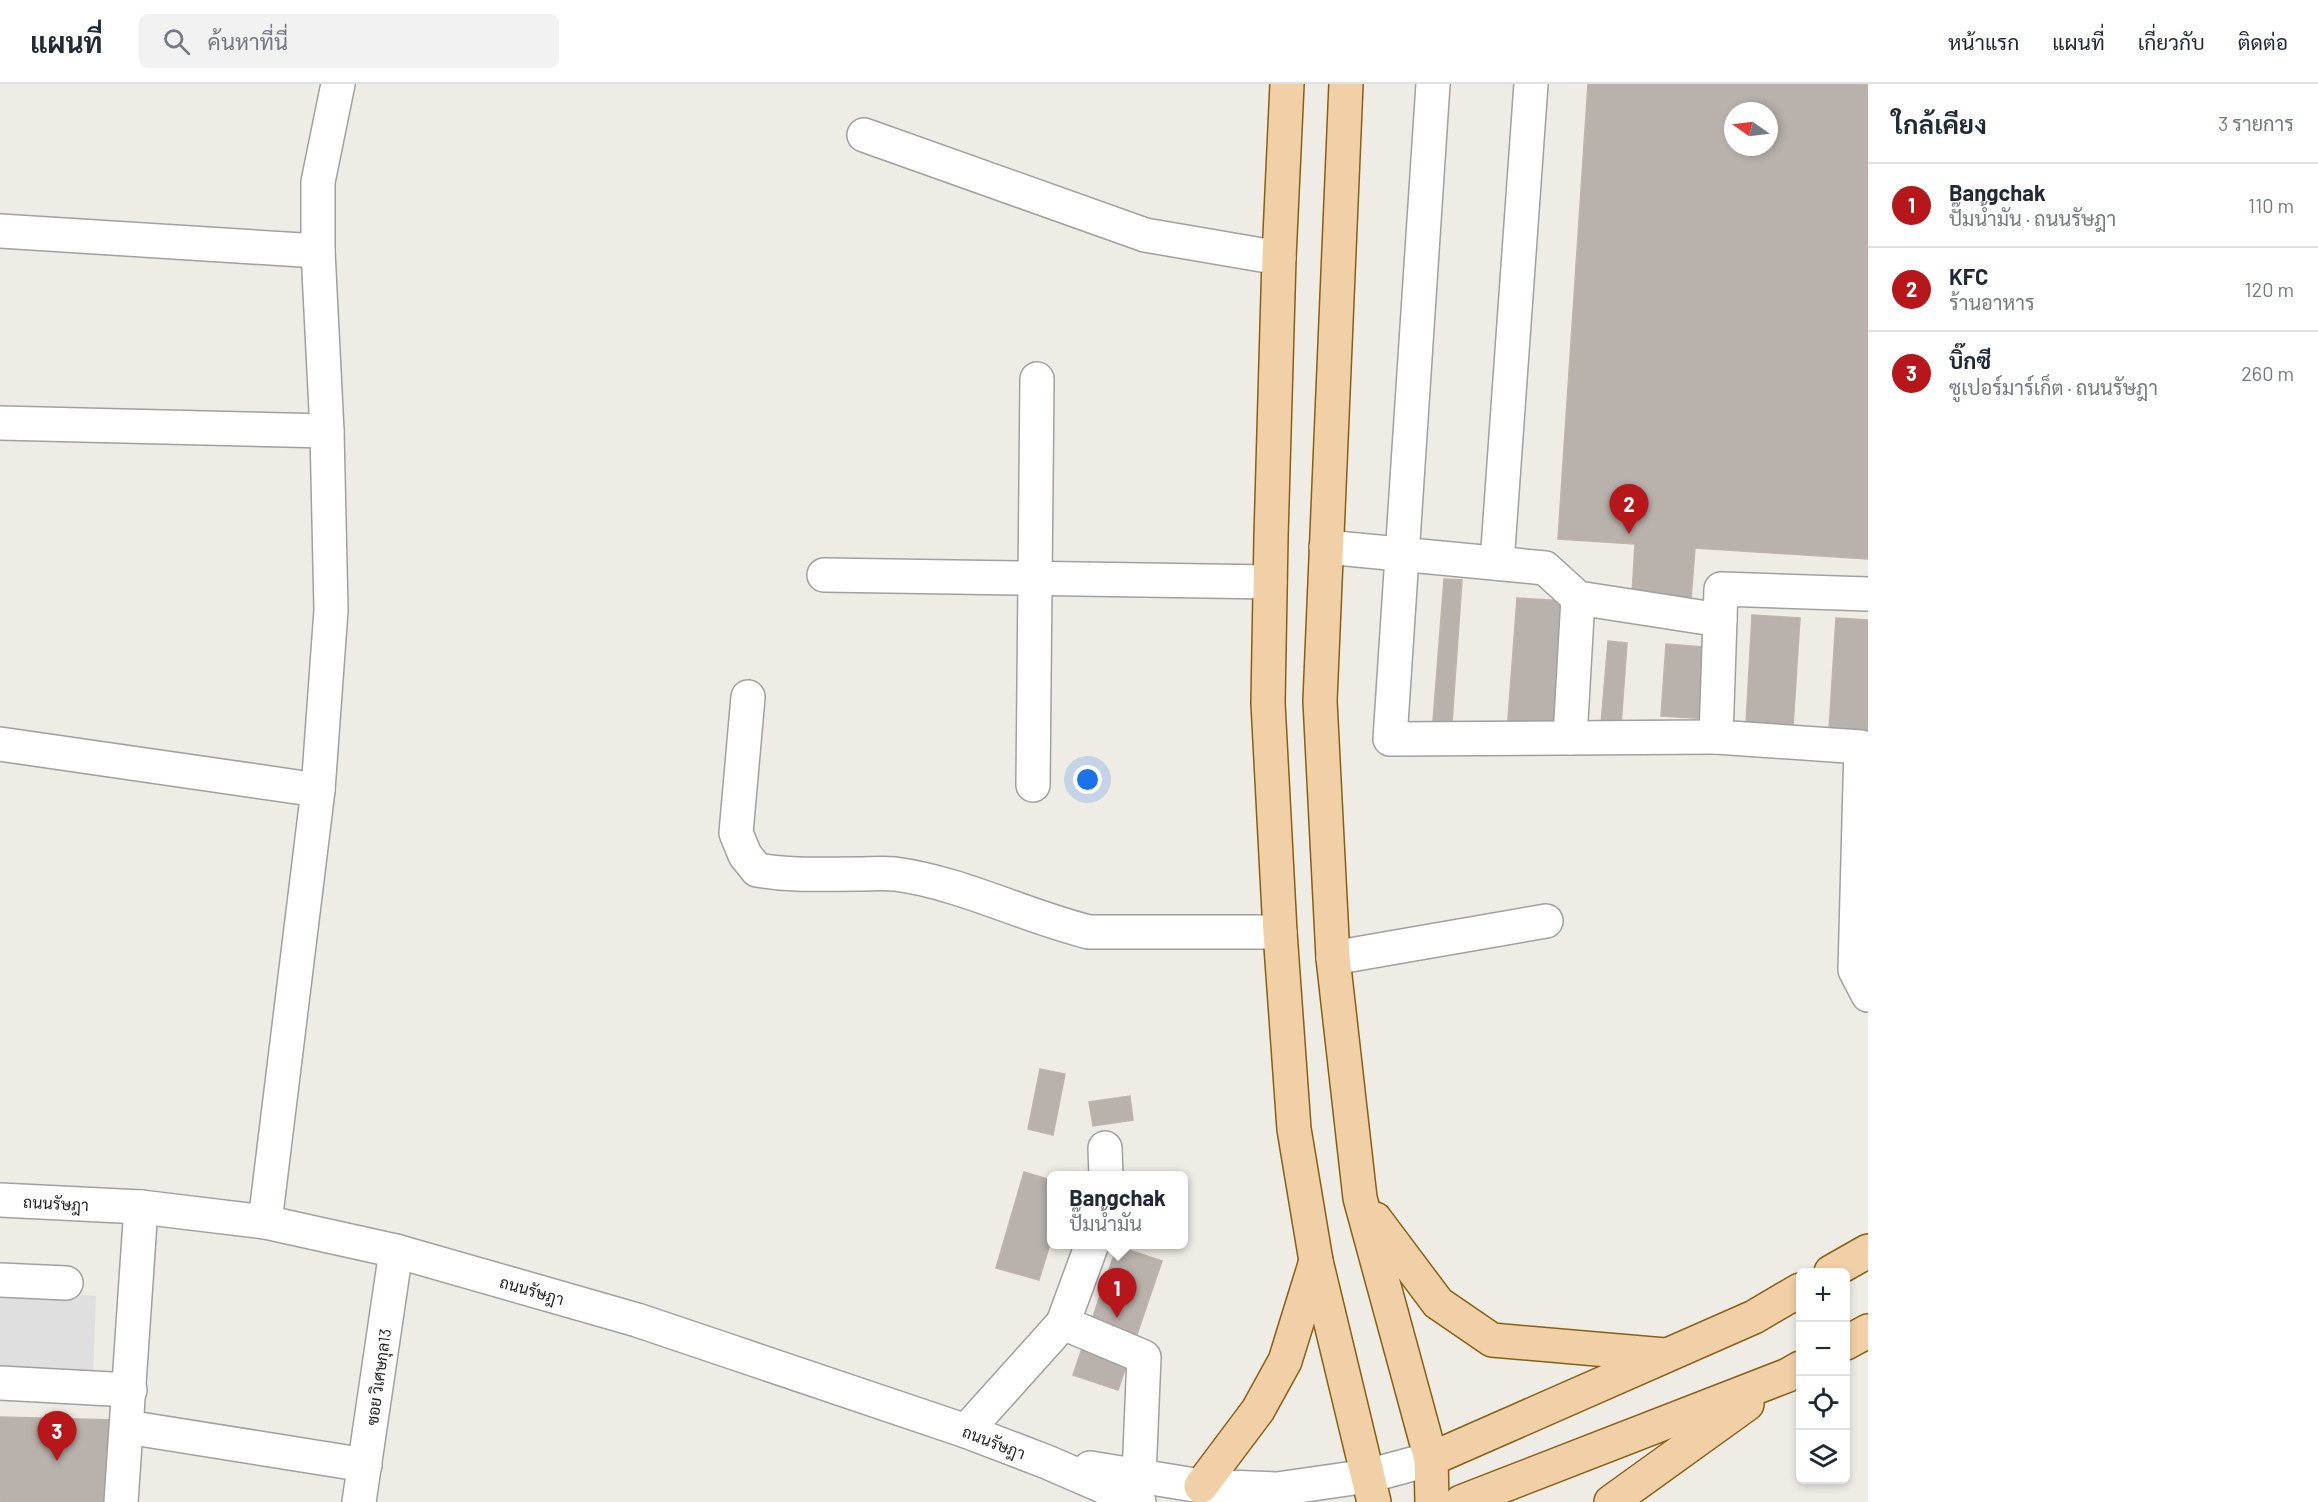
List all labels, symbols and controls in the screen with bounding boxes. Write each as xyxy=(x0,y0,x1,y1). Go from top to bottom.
search box xyxy=(139,14,559,68)
text: แผนที่ xyxy=(30,25,103,59)
icon: search xyxy=(160,25,193,58)
text: ค้นหาที่นี่ xyxy=(208,28,288,54)
text: หน้าแรก xyxy=(1948,29,2019,54)
text: แผนที่ xyxy=(2052,29,2105,54)
text: เกี่ยวกับ xyxy=(2138,29,2205,54)
text: ติดต่อ xyxy=(2238,29,2288,54)
north arrow xyxy=(1724,102,1778,156)
text: ใกล้เคียง xyxy=(1892,108,1987,139)
text: 3 รายการ xyxy=(2218,111,2294,135)
text: Bangchak xyxy=(1949,179,2046,205)
text: 1 xyxy=(1908,193,1915,217)
text: 110 m xyxy=(2248,193,2294,217)
text: ปั๊มน้ำมัน · ถนนรัษฎา xyxy=(1949,206,2116,230)
text: KFC xyxy=(1949,263,1988,289)
text: 2 xyxy=(1906,277,1917,301)
text: 120 m xyxy=(2244,277,2294,301)
text: ร้านอาหาร xyxy=(1949,290,2035,314)
text: บิ๊กซี xyxy=(1949,347,1991,373)
text: 3 xyxy=(1906,361,1917,385)
text: 260 m xyxy=(2241,361,2294,385)
text: ซูเปอร์มาร์เก็ต · ถนนรัษฎา xyxy=(1949,375,2158,399)
pin: 2 xyxy=(1610,484,1648,534)
your location xyxy=(1073,765,1102,794)
popup xyxy=(1047,1171,1188,1249)
text: Bangchak xyxy=(1069,1184,1166,1210)
street label: ถนนรัษฎา xyxy=(23,1192,89,1216)
text: ปั๊มน้ำมัน xyxy=(1069,1211,1142,1235)
pin: 1 xyxy=(1098,1268,1136,1318)
map controls xyxy=(1796,1268,1850,1484)
button: + xyxy=(1796,1268,1850,1322)
street label: ถนนรัษฎา xyxy=(497,1272,566,1310)
button: − xyxy=(1796,1322,1850,1376)
street label: ซอย วิเศษกุล13 xyxy=(362,1327,397,1427)
button: locate xyxy=(1796,1376,1850,1430)
pin: 3 xyxy=(38,1412,76,1461)
street label: ถนนรัษฎา xyxy=(959,1421,1028,1465)
button: layers xyxy=(1796,1430,1850,1484)

